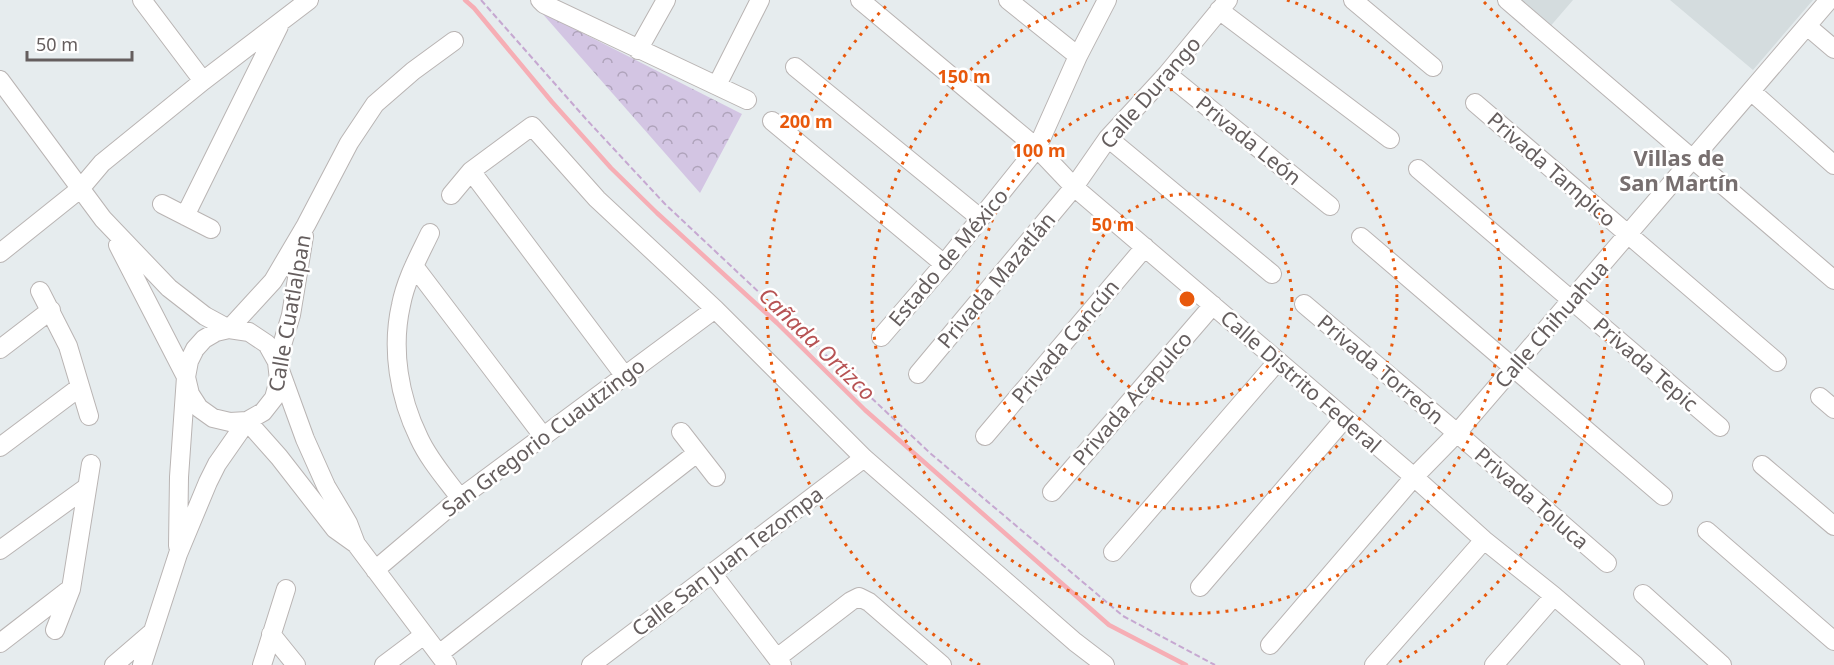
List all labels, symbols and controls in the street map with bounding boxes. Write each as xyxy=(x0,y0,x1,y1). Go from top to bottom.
scale bar xyxy=(27,24,132,62)
street label: Calle Durango xyxy=(1093,30,1207,154)
text: 50 m xyxy=(36,32,78,56)
text: 150 m xyxy=(937,64,991,88)
street label: Privada León xyxy=(1190,89,1308,191)
street label: Privada Tampico xyxy=(1482,105,1622,233)
text: 200 m xyxy=(779,109,833,133)
text: 100 m xyxy=(1012,138,1066,162)
district label: Villas de San Martín xyxy=(1619,142,1739,197)
street label: Estado de México xyxy=(882,182,1014,332)
street label: Privada Mazatlán xyxy=(931,206,1061,354)
text: 50 m xyxy=(1092,212,1134,236)
street label: Calle Cuatlalpan xyxy=(261,232,317,394)
street label: Calle Chihuahua xyxy=(1488,254,1614,394)
street label: Privada Cancún xyxy=(1005,273,1125,409)
water label: Cañada Ortizco xyxy=(753,280,883,406)
centre of rings xyxy=(1177,289,1197,309)
street label: Calle Distrito Federal xyxy=(1215,303,1387,459)
street label: Privada Torreón xyxy=(1312,308,1450,430)
street label: Privada Tepic xyxy=(1588,311,1704,417)
street label: Privada Acapulco xyxy=(1066,325,1198,471)
street label: San Gregorio Cuautzingo xyxy=(436,351,650,523)
street label: Privada Toluca xyxy=(1469,441,1595,555)
street label: Calle San Juan Tezompa xyxy=(626,480,828,642)

